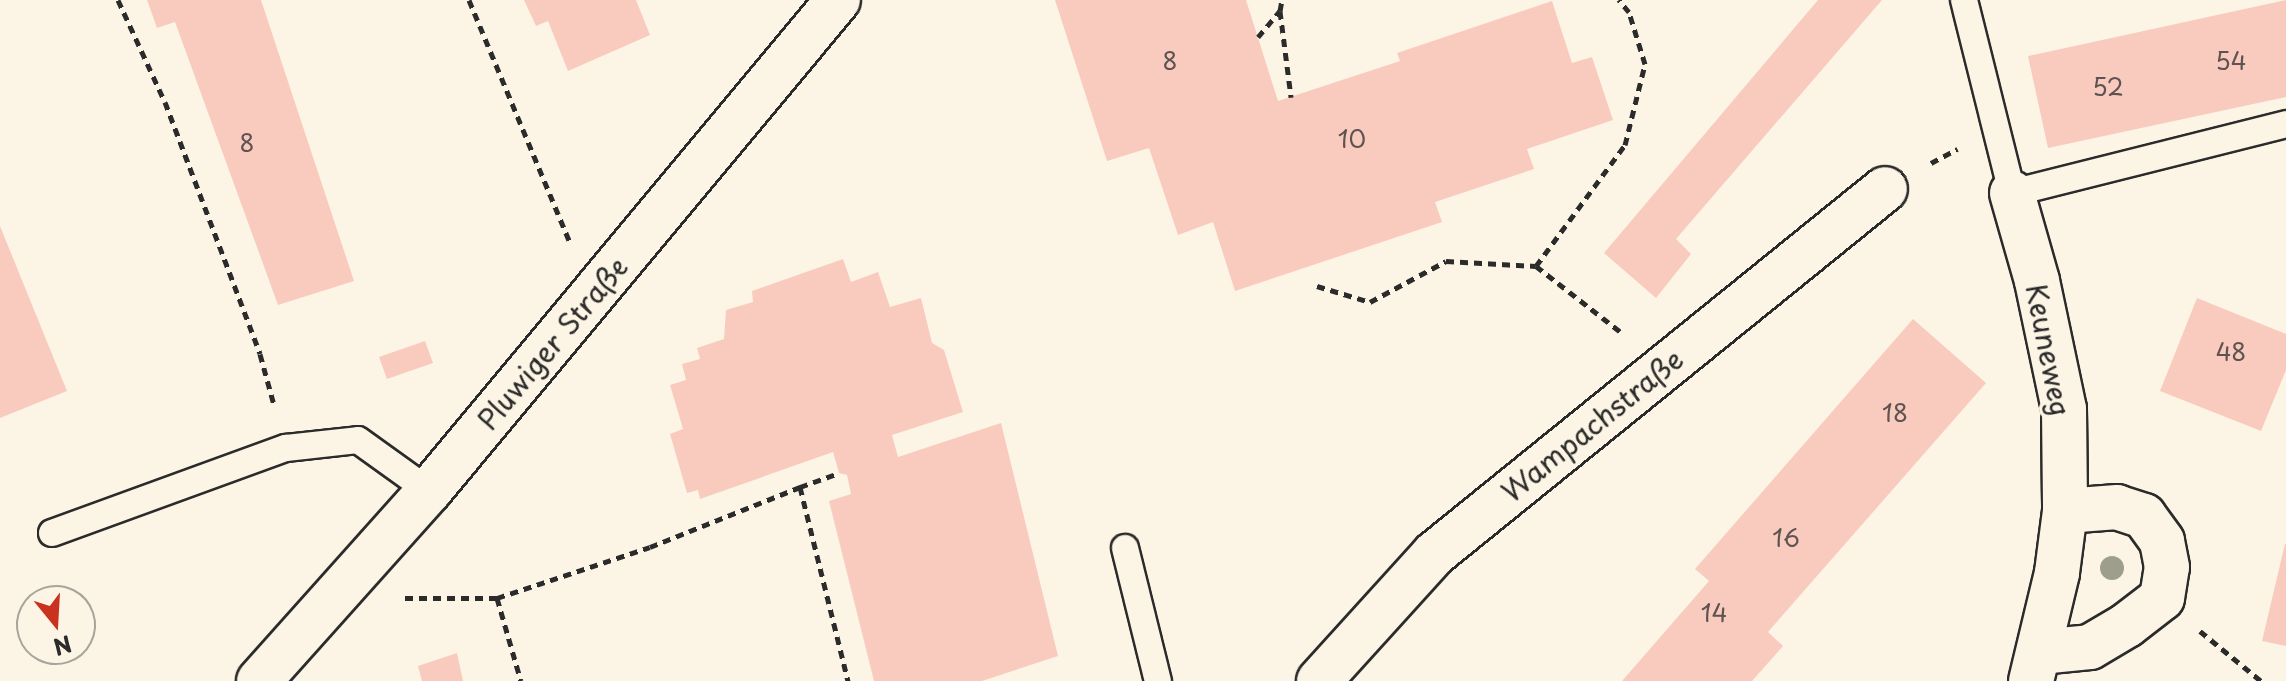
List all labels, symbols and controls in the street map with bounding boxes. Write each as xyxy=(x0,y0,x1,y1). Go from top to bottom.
house number: 8 xyxy=(1163,47,1177,75)
house number: 54 xyxy=(2215,47,2247,75)
house number: 52 xyxy=(2092,73,2124,101)
house number: 10 xyxy=(1338,125,1366,153)
house number: 8 xyxy=(240,129,254,157)
street label: Pluwiger Straße xyxy=(469,249,635,437)
street label: Keuneweg xyxy=(2020,281,2078,419)
house number: 48 xyxy=(2216,338,2246,366)
street label: Wampachstraße xyxy=(1495,342,1689,508)
house number: 18 xyxy=(1882,399,1908,427)
house number: 16 xyxy=(1772,524,1800,552)
north arrow xyxy=(16,585,96,665)
house number: 14 xyxy=(1701,599,1727,627)
text: N xyxy=(50,628,76,665)

